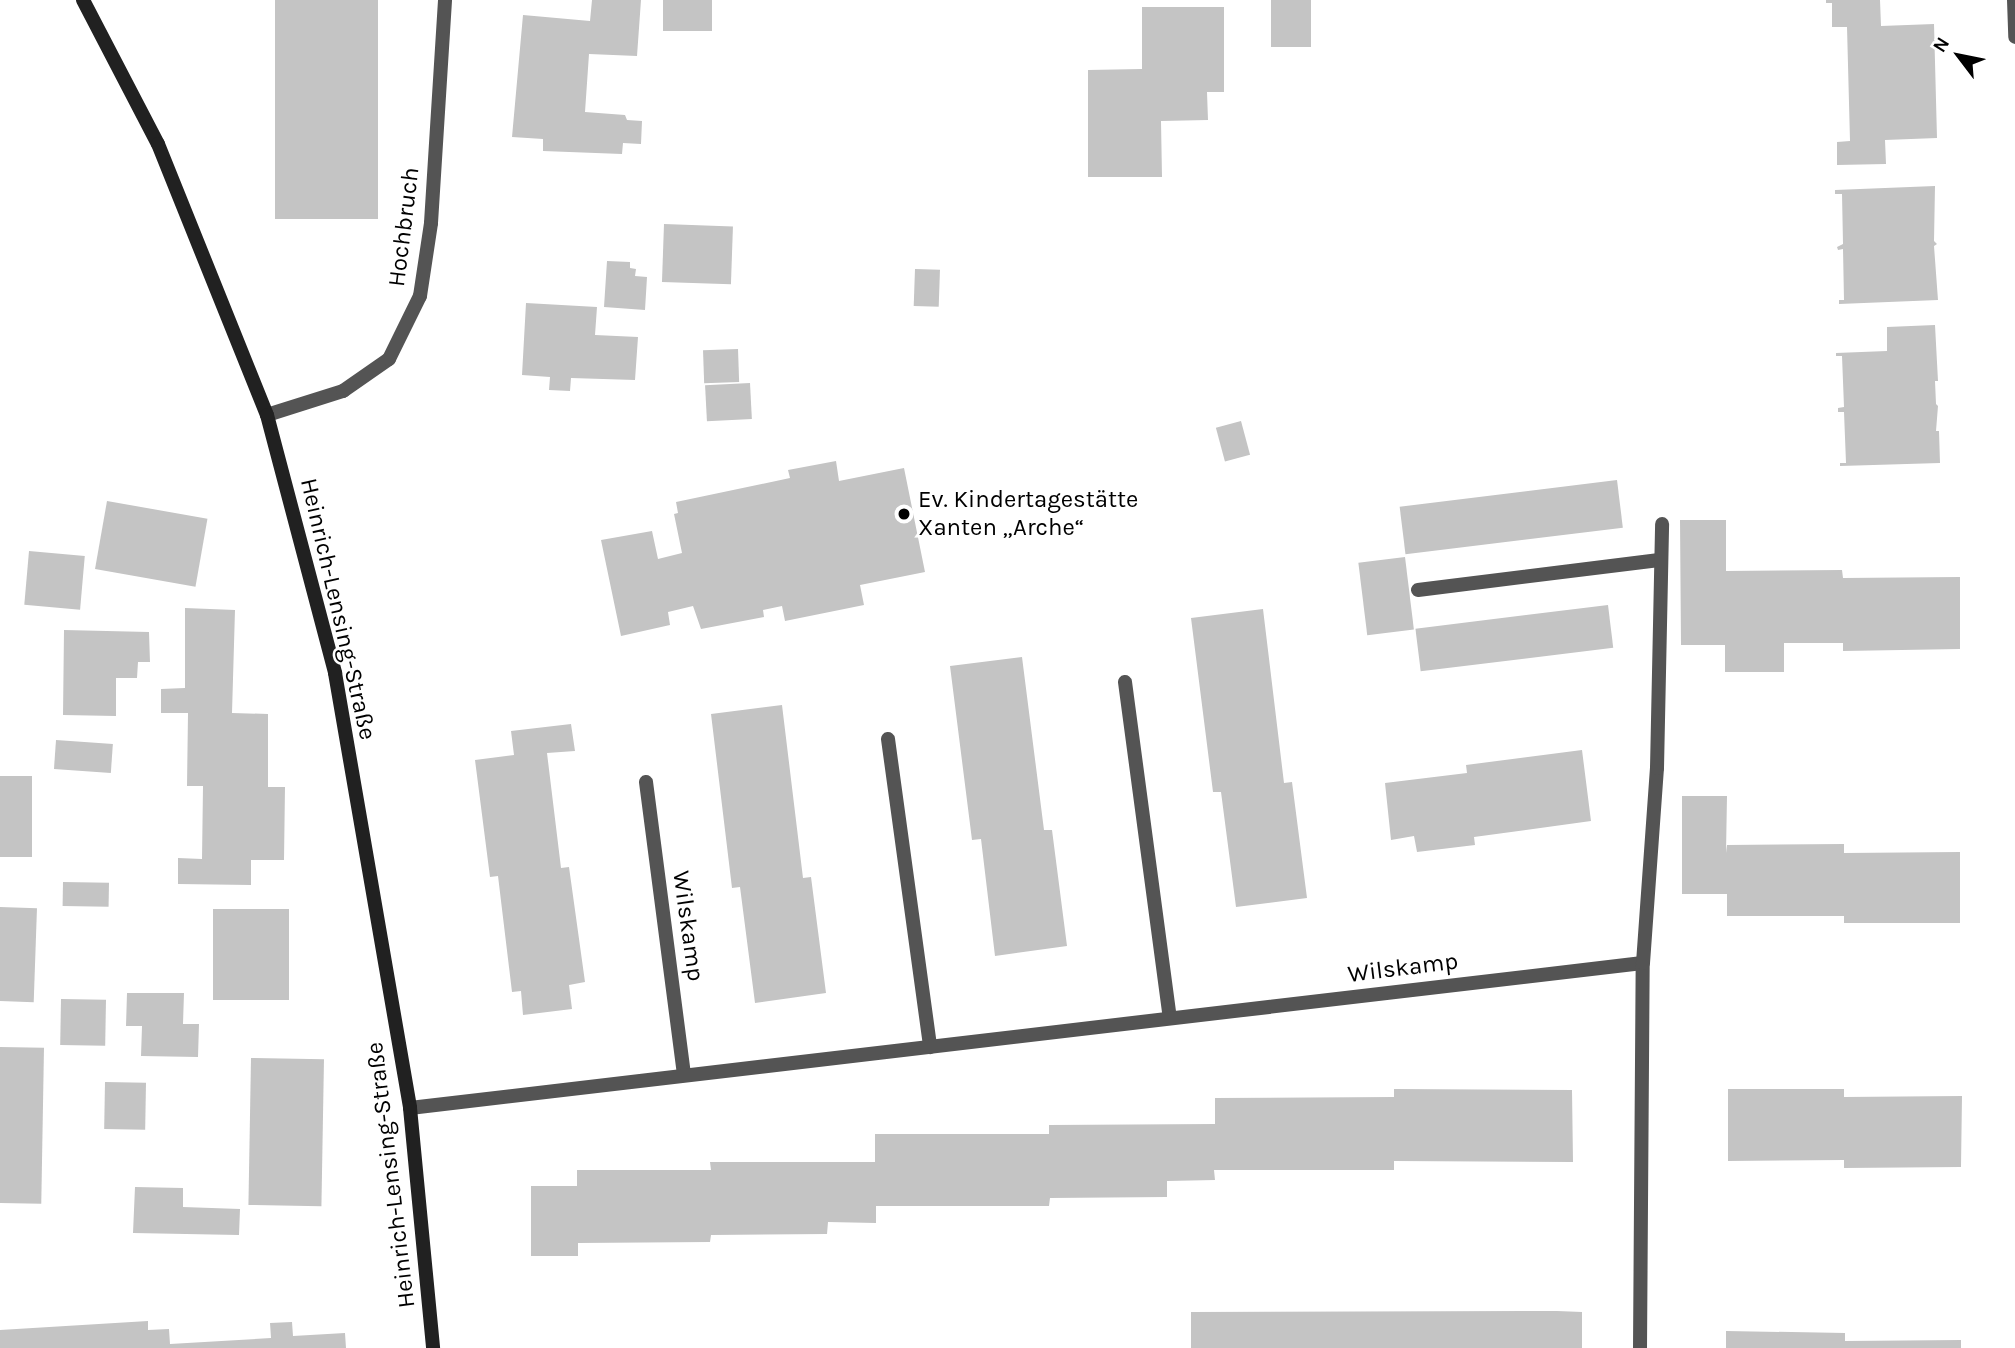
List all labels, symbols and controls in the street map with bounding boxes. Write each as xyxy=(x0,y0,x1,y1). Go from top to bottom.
north arrow xyxy=(1924,21,1994,91)
text: N xyxy=(1928,33,1954,56)
street label: Hochbruch xyxy=(382,166,426,288)
street label: Heinrich-Lensing-Straße xyxy=(294,475,382,743)
place label: Ev. Kindertagestätte Xanten „Arche“ xyxy=(918,486,1138,542)
marker: Ev. Kindertagestätte Xanten „Arche“ xyxy=(896,506,912,522)
street label: Wilskamp xyxy=(666,869,710,983)
street label: Wilskamp xyxy=(1346,947,1460,989)
street label: Heinrich-Lensing-Straße xyxy=(360,1040,422,1310)

